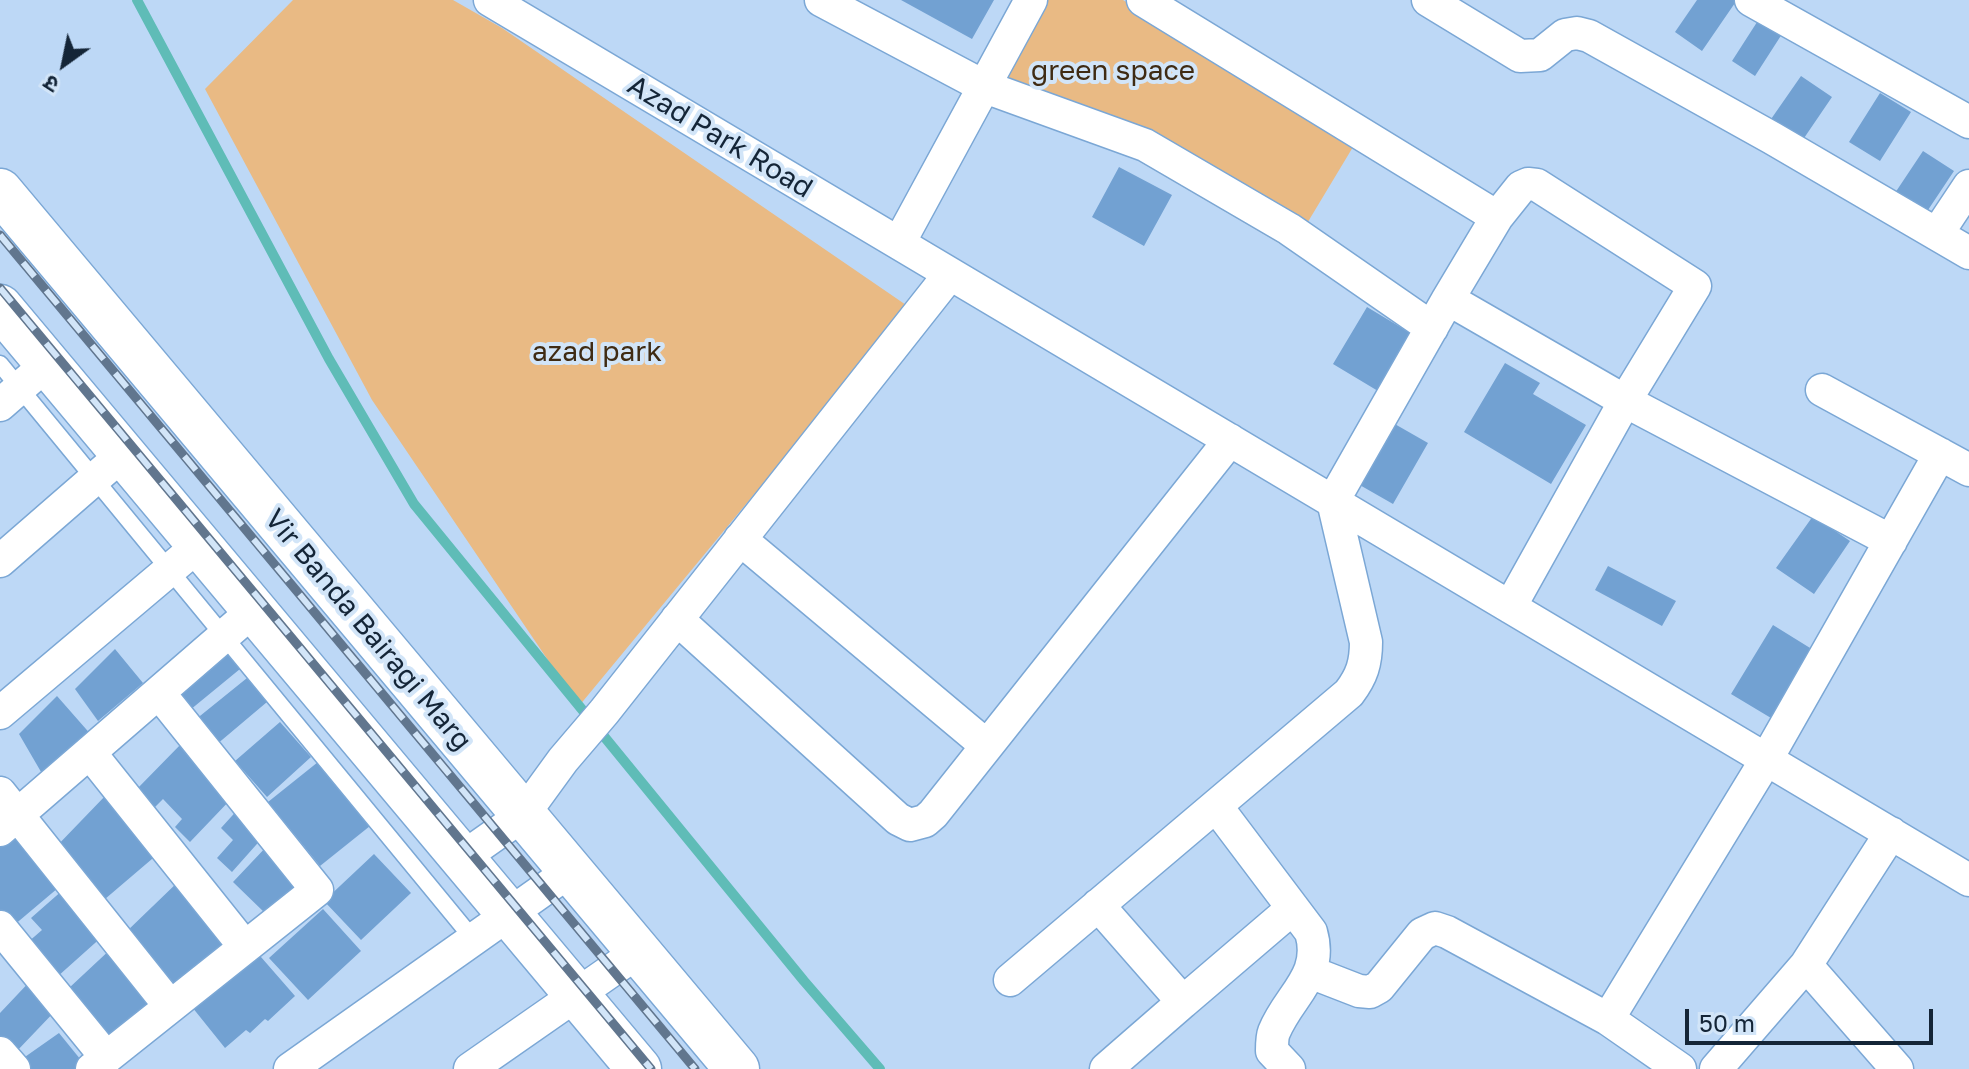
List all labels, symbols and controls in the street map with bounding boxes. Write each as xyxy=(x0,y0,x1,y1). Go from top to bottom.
north arrow xyxy=(24,24,104,104)
park label: green space xyxy=(1031,54,1195,88)
street label: Azad Park Road xyxy=(622,69,818,205)
text: उ xyxy=(38,70,63,99)
park label: azad park xyxy=(532,335,662,369)
street label: Vir Banda Bairagi Marg xyxy=(257,503,479,757)
scale bar xyxy=(1689,993,1937,1043)
text: 50 m xyxy=(1699,1008,1755,1037)

